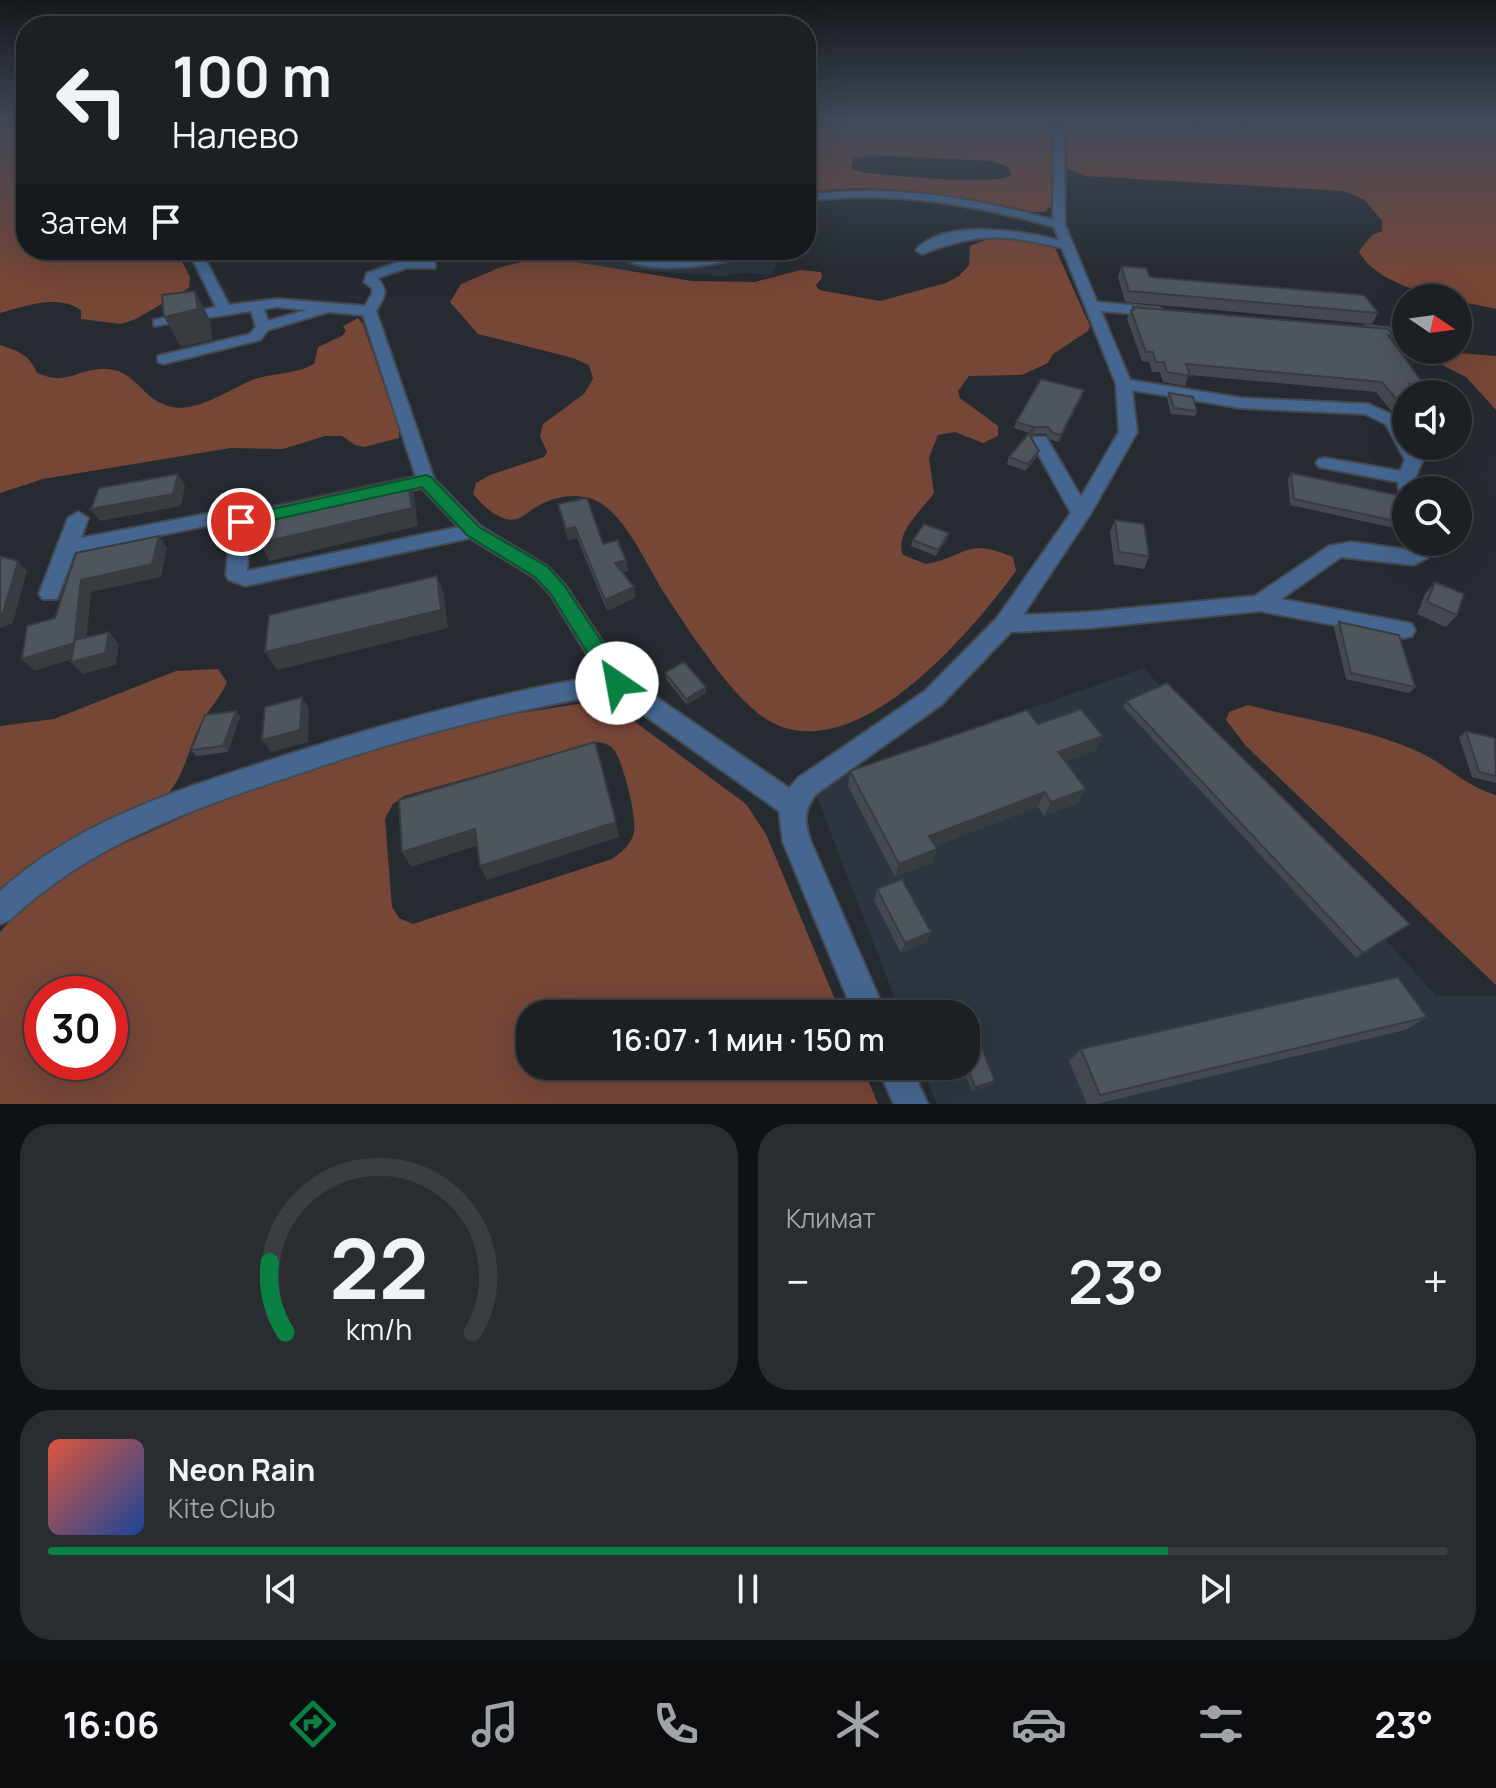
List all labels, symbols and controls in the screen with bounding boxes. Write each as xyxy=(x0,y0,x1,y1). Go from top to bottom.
text: 100 m xyxy=(172,37,332,114)
icon: left xyxy=(40,48,144,152)
text: Налево xyxy=(172,110,299,159)
icon: arrive xyxy=(144,200,188,244)
text: Затем xyxy=(40,202,128,243)
north arrow xyxy=(1392,284,1472,364)
map controls xyxy=(1392,284,1472,556)
button: sound xyxy=(1392,380,1472,460)
button: search xyxy=(1392,476,1472,556)
pin xyxy=(207,488,275,556)
icon: arrive xyxy=(219,500,263,544)
position arrow xyxy=(575,641,659,725)
speed limit sign: 30 xyxy=(24,976,128,1080)
text: 16:07 · 1 мин · 150 m xyxy=(611,1019,885,1060)
text: Климат xyxy=(786,1200,876,1236)
text: 22 xyxy=(329,1210,429,1324)
text: 23° xyxy=(1068,1240,1164,1322)
text: − xyxy=(786,1251,810,1311)
text: + xyxy=(1423,1251,1448,1311)
text: km/h xyxy=(346,1310,412,1349)
text: Neon Rain xyxy=(168,1449,315,1490)
text: Kite Club xyxy=(168,1490,275,1526)
icon: previous xyxy=(259,1567,303,1611)
icon: pause xyxy=(726,1567,770,1611)
icon: next xyxy=(1193,1567,1237,1611)
icon: directions xyxy=(285,1696,341,1752)
icon: music xyxy=(467,1696,523,1752)
icon: phone xyxy=(648,1696,704,1752)
icon: climate xyxy=(830,1696,886,1752)
icon: car xyxy=(1011,1696,1067,1752)
icon: filters xyxy=(1193,1696,1249,1752)
text: 16:06 xyxy=(63,1700,159,1749)
text: 23° xyxy=(1375,1700,1433,1749)

